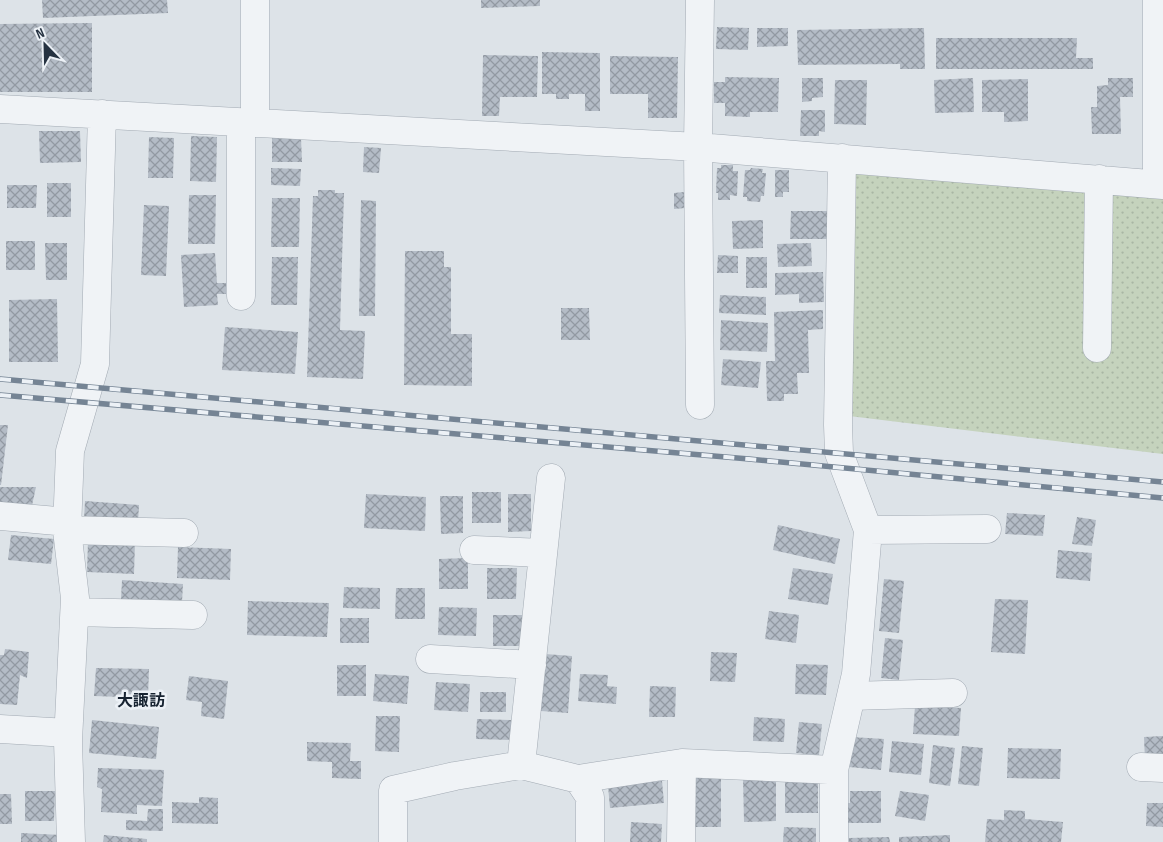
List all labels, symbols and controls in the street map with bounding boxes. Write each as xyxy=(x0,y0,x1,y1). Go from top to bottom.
north arrow xyxy=(20,20,70,70)
text: N xyxy=(33,24,47,43)
district label: 大諏訪 xyxy=(117,692,165,711)

